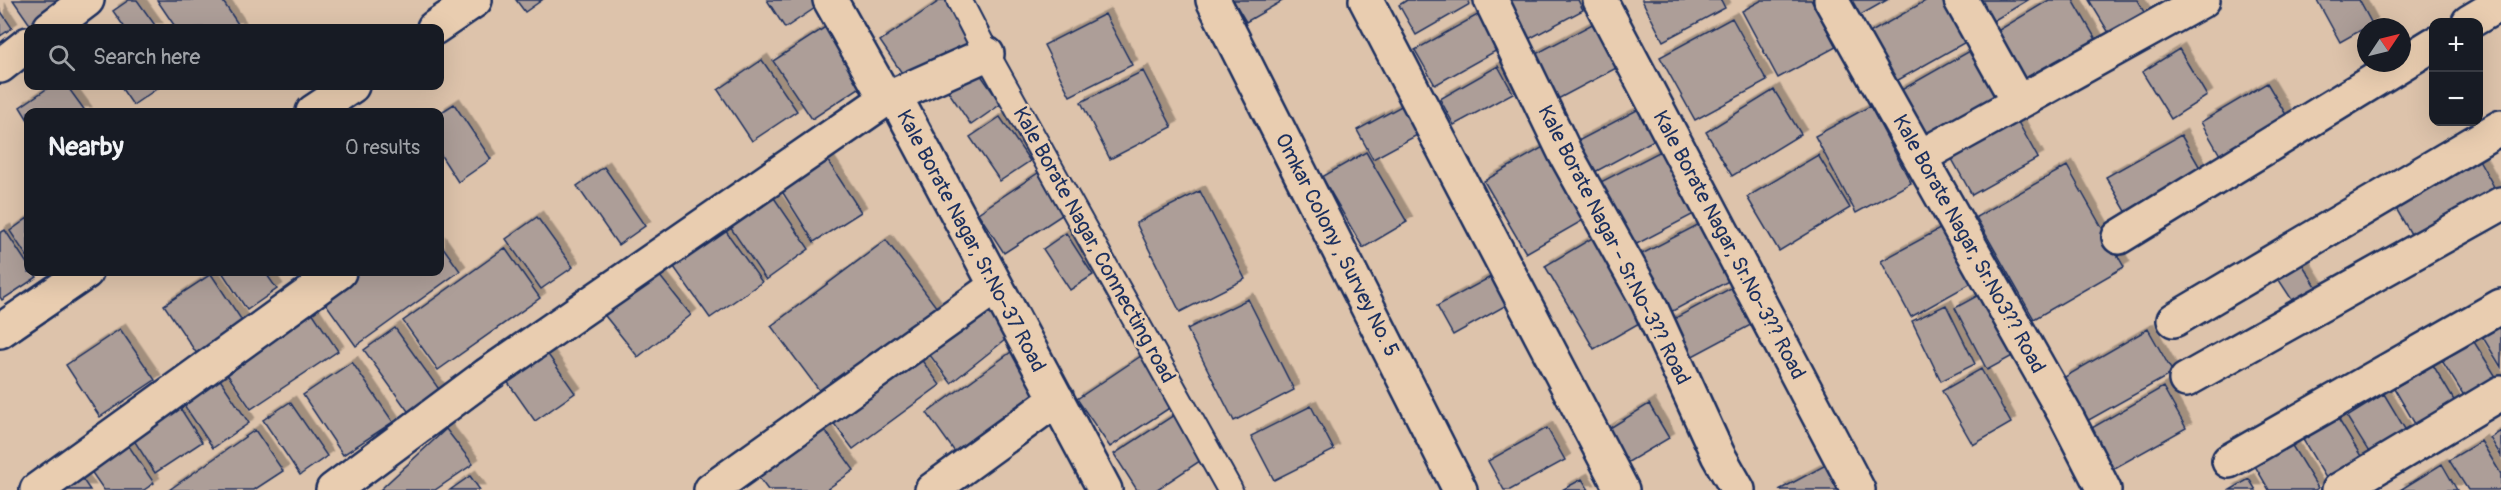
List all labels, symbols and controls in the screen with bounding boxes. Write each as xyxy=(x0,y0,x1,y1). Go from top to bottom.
north arrow xyxy=(2357,18,2411,72)
map controls xyxy=(2429,18,2483,126)
button: + xyxy=(2429,18,2483,72)
search box xyxy=(24,24,444,90)
icon: search xyxy=(45,41,78,74)
text: Search here xyxy=(93,43,200,71)
button: − xyxy=(2429,72,2483,126)
street label: Kale Borate Nagar - Sr.No-3?? Road xyxy=(1532,101,1696,389)
street label: Kale Borate Nagar, Connecting road xyxy=(1007,102,1181,388)
street label: Kale Borate Nagar, Sr.No-37 Road xyxy=(890,105,1052,377)
street label: Kale Borate Nagar, Sr.No-3?? Road xyxy=(1646,106,1812,384)
street label: Kale Borate Nagar, Sr.No3?? Road xyxy=(1886,110,2052,378)
street label: Omkar Colony , Survey No. 5 xyxy=(1269,129,1405,361)
text: Nearby xyxy=(48,131,124,163)
text: 0 results xyxy=(345,135,420,160)

